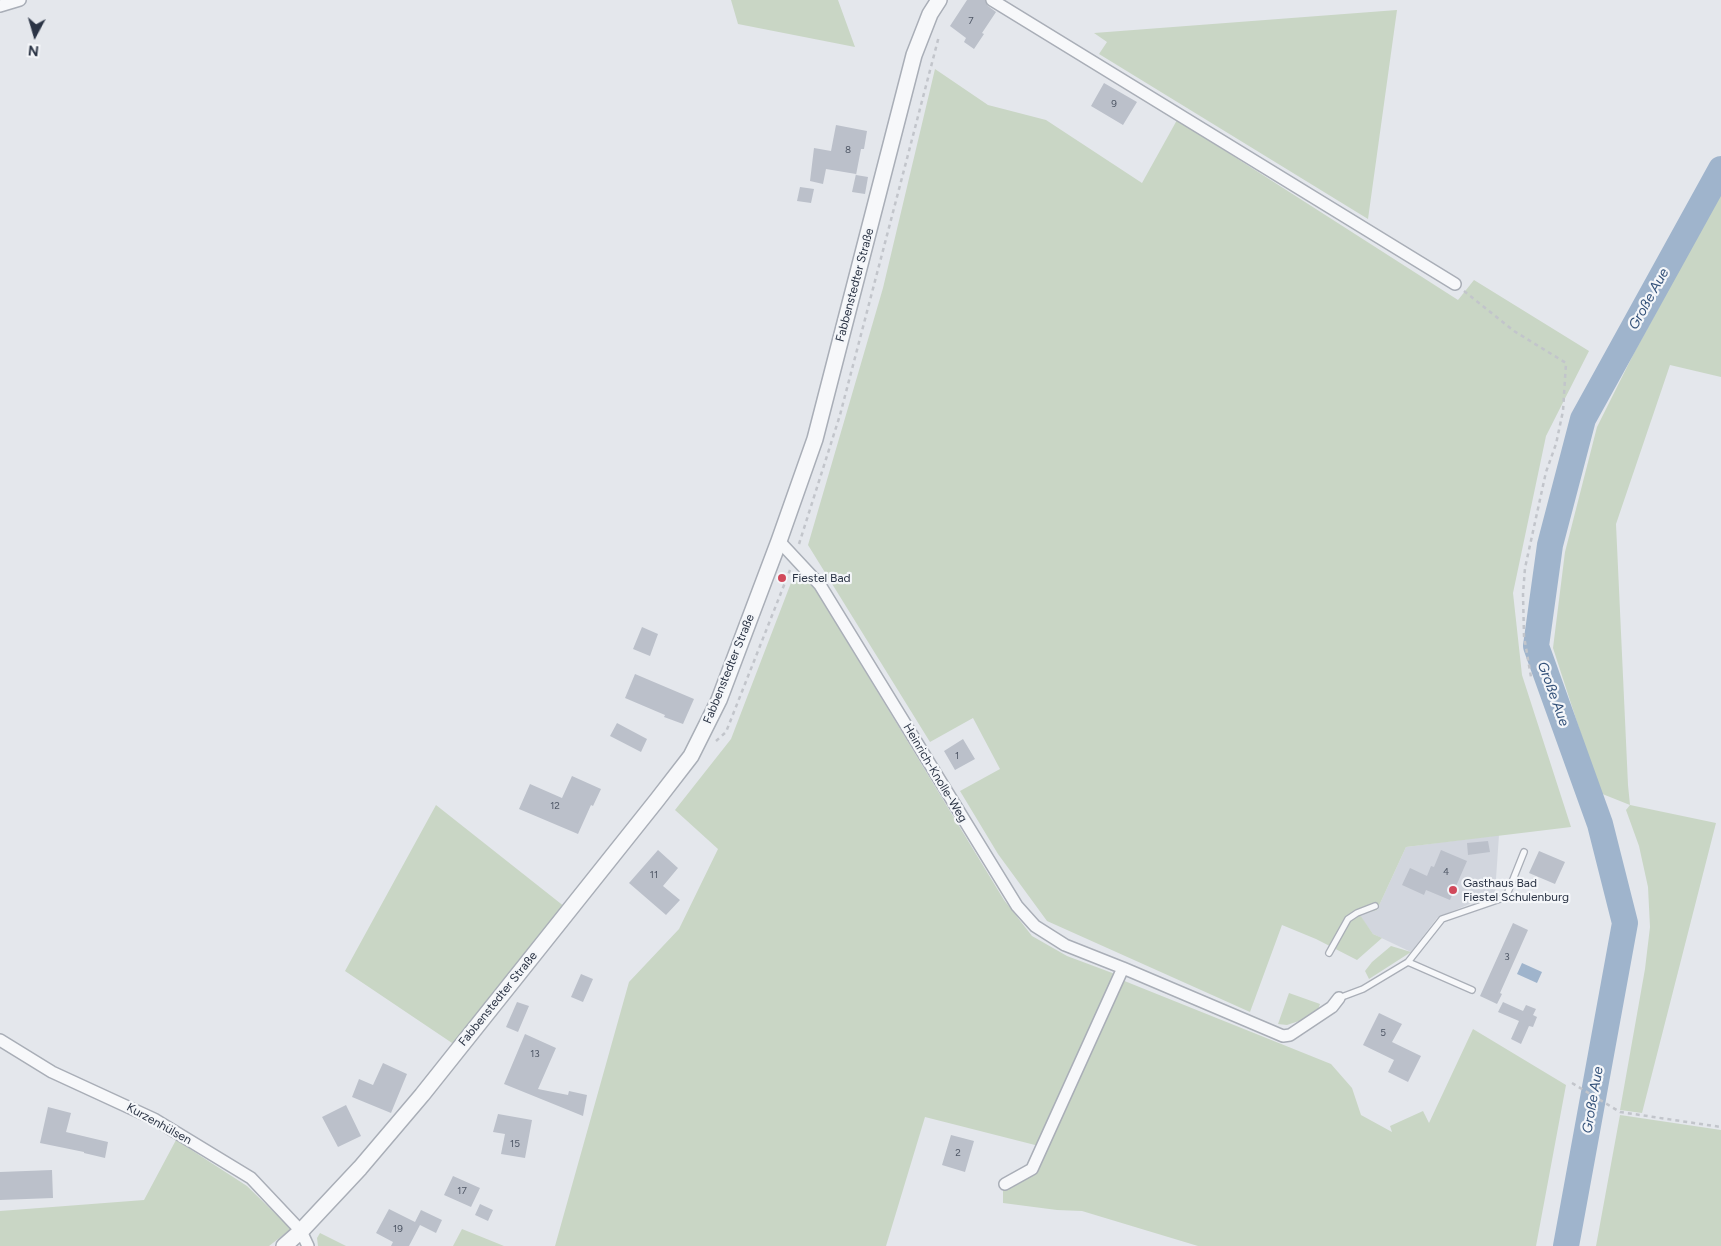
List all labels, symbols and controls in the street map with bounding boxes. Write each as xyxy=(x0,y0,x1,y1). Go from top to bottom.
north arrow xyxy=(10,10,60,60)
house number: 7 xyxy=(968,15,974,27)
text: N xyxy=(27,41,40,59)
house number: 9 xyxy=(1111,98,1117,110)
house number: 8 xyxy=(845,144,851,156)
street label: Fabbenstedter Straße xyxy=(833,227,877,343)
water label: Große Aue xyxy=(1625,265,1673,333)
place label: Fiestel Bad xyxy=(792,571,851,585)
marker: Fiestel Bad xyxy=(776,572,788,584)
street label: Fabbenstedter Straße xyxy=(700,612,758,726)
water label: Große Aue xyxy=(1534,659,1572,729)
street label: Heinrich-Knolle-Weg xyxy=(900,721,970,825)
house number: 1 xyxy=(955,750,959,762)
house number: 12 xyxy=(550,800,560,812)
house number: 4 xyxy=(1443,866,1449,878)
house number: 11 xyxy=(650,869,658,881)
place label: Gasthaus Bad Fiestel Schulenburg xyxy=(1463,876,1569,904)
marker: Gasthaus Bad Fiestel Schulenburg xyxy=(1447,884,1459,896)
street label: Fabbenstedter Straße xyxy=(456,949,540,1049)
house number: 3 xyxy=(1504,951,1510,963)
house number: 5 xyxy=(1380,1027,1386,1039)
house number: 13 xyxy=(530,1048,540,1060)
water label: Große Aue xyxy=(1579,1065,1607,1135)
street label: Kurzenhülsen xyxy=(124,1100,194,1148)
house number: 15 xyxy=(510,1138,520,1150)
house number: 2 xyxy=(955,1147,961,1159)
house number: 17 xyxy=(457,1185,467,1197)
house number: 19 xyxy=(393,1223,403,1235)

